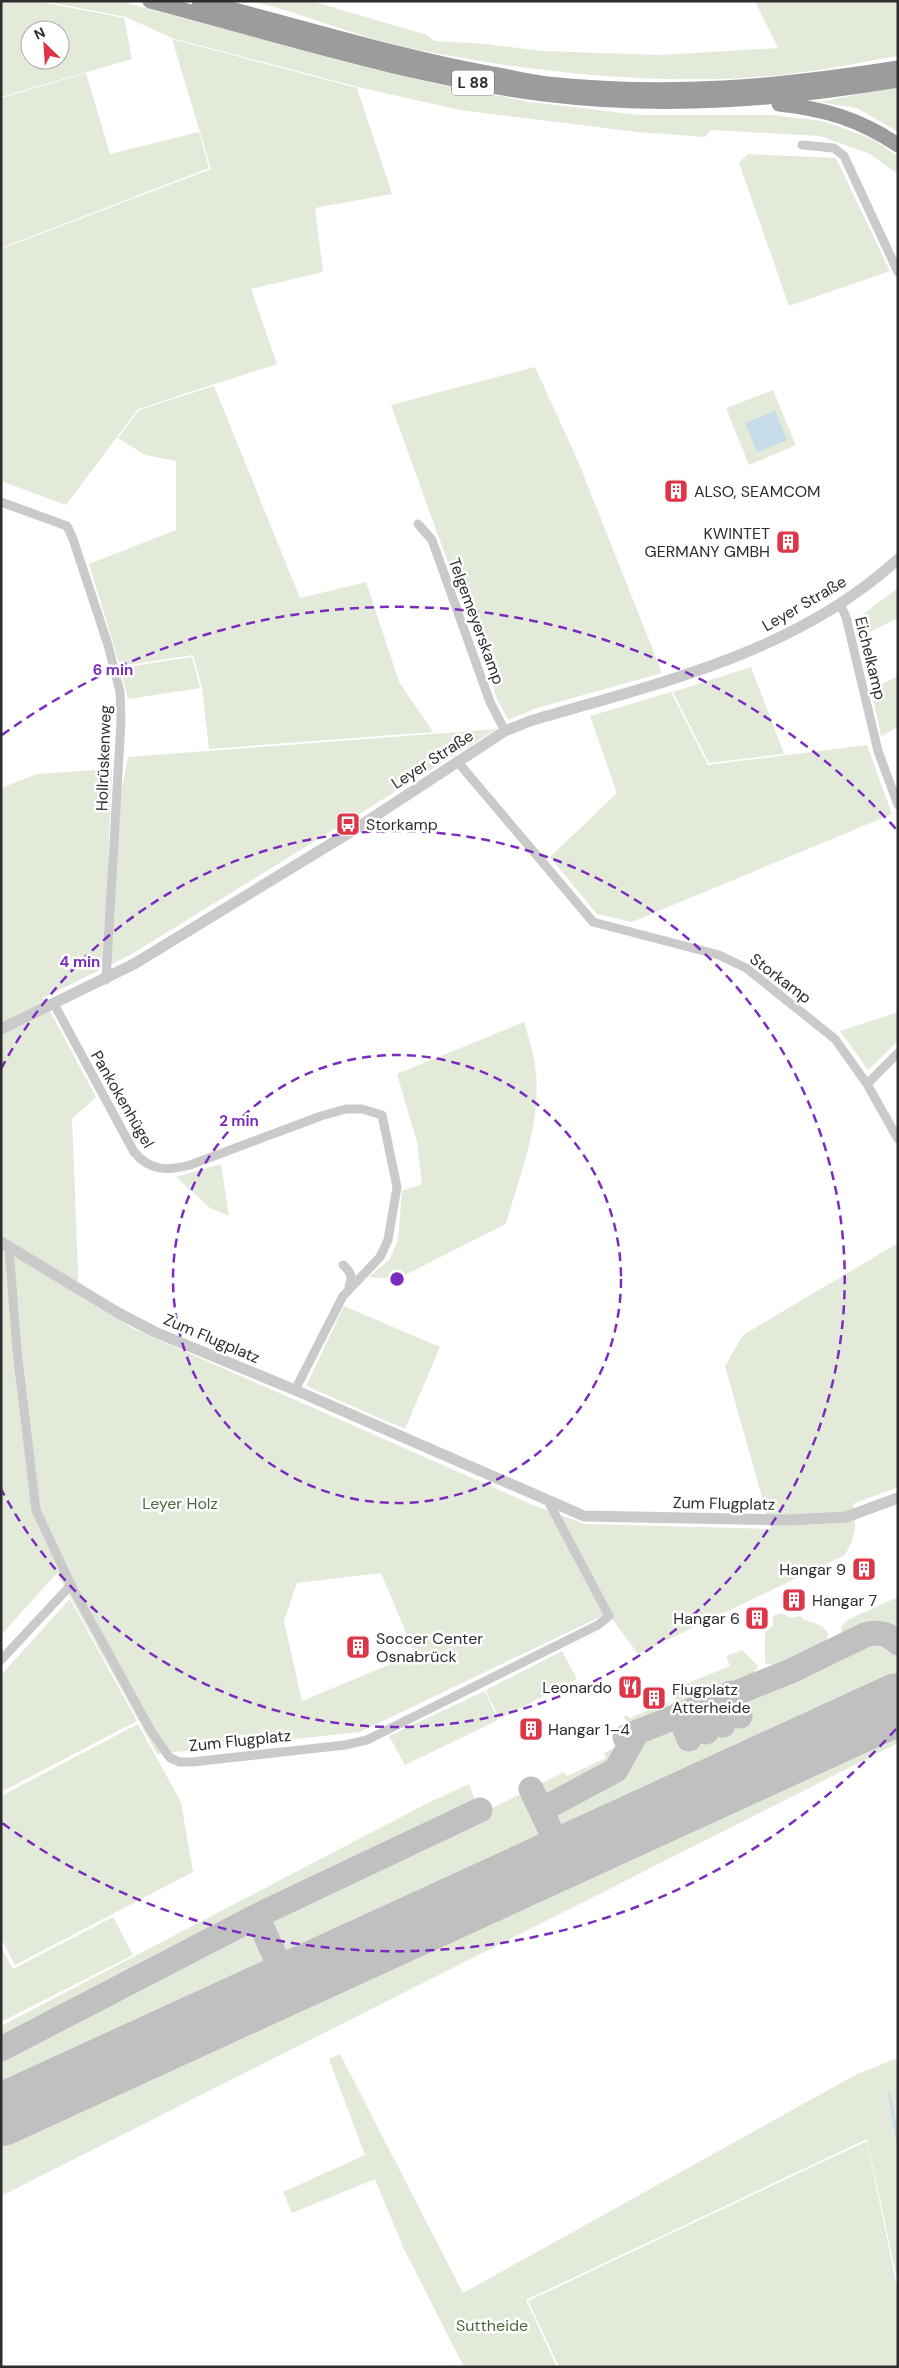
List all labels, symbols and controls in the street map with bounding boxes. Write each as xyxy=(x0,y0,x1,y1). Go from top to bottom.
north arrow xyxy=(20,20,70,70)
text: N xyxy=(31,23,48,44)
road number: L 88 xyxy=(452,70,494,96)
building icon: ALSO, SEAMCOM xyxy=(663,478,689,504)
place label: ALSO, SEAMCOM xyxy=(694,481,820,502)
place label: KWINTET GERMANY GMBH xyxy=(645,523,770,562)
building icon: KWINTET GERMANY GMBH xyxy=(775,529,801,555)
street label: Telgemeyerskamp xyxy=(444,555,509,687)
street label: Leyer Straße xyxy=(758,571,850,636)
street label: Eichelkamp xyxy=(850,614,891,702)
text: 6 min xyxy=(93,660,133,680)
street label: Hollrüskenweg xyxy=(91,704,116,811)
street label: Leyer Straße xyxy=(387,725,477,794)
bus stop icon: Storkamp xyxy=(335,811,361,837)
place label: Storkamp xyxy=(366,814,438,835)
street label: Storkamp xyxy=(746,948,816,1008)
text: 4 min xyxy=(60,952,100,972)
street label: Pankokenhügel xyxy=(86,1047,159,1152)
text: 2 min xyxy=(219,1111,259,1131)
centre of rings xyxy=(388,1270,406,1288)
street label: Zum Flugplatz xyxy=(161,1309,263,1368)
street label: Zum Flugplatz xyxy=(673,1492,775,1515)
park label: Leyer Holz xyxy=(142,1493,218,1514)
building icon: Hangar 9 xyxy=(851,1556,877,1582)
place label: Hangar 9 xyxy=(779,1559,846,1580)
building icon: Hangar 7 xyxy=(781,1587,807,1613)
place label: Hangar 7 xyxy=(812,1590,877,1611)
building icon: Hangar 6 xyxy=(744,1605,770,1631)
place label: Hangar 6 xyxy=(673,1608,740,1629)
place label: Soccer Center Osnabrück xyxy=(376,1628,483,1667)
building icon: Soccer Center Osnabrück xyxy=(345,1634,371,1660)
restaurant icon: Leonardo xyxy=(617,1674,643,1700)
place label: Leonardo xyxy=(542,1677,612,1698)
place label: Flugplatz Atterheide xyxy=(672,1679,751,1718)
building icon: Flugplatz Atterheide xyxy=(641,1685,667,1711)
building icon: Hangar 1–4 xyxy=(518,1716,544,1742)
place label: Hangar 1–4 xyxy=(548,1719,630,1740)
street label: Zum Flugplatz xyxy=(188,1725,292,1756)
park label: Suttheide xyxy=(456,2315,528,2336)

